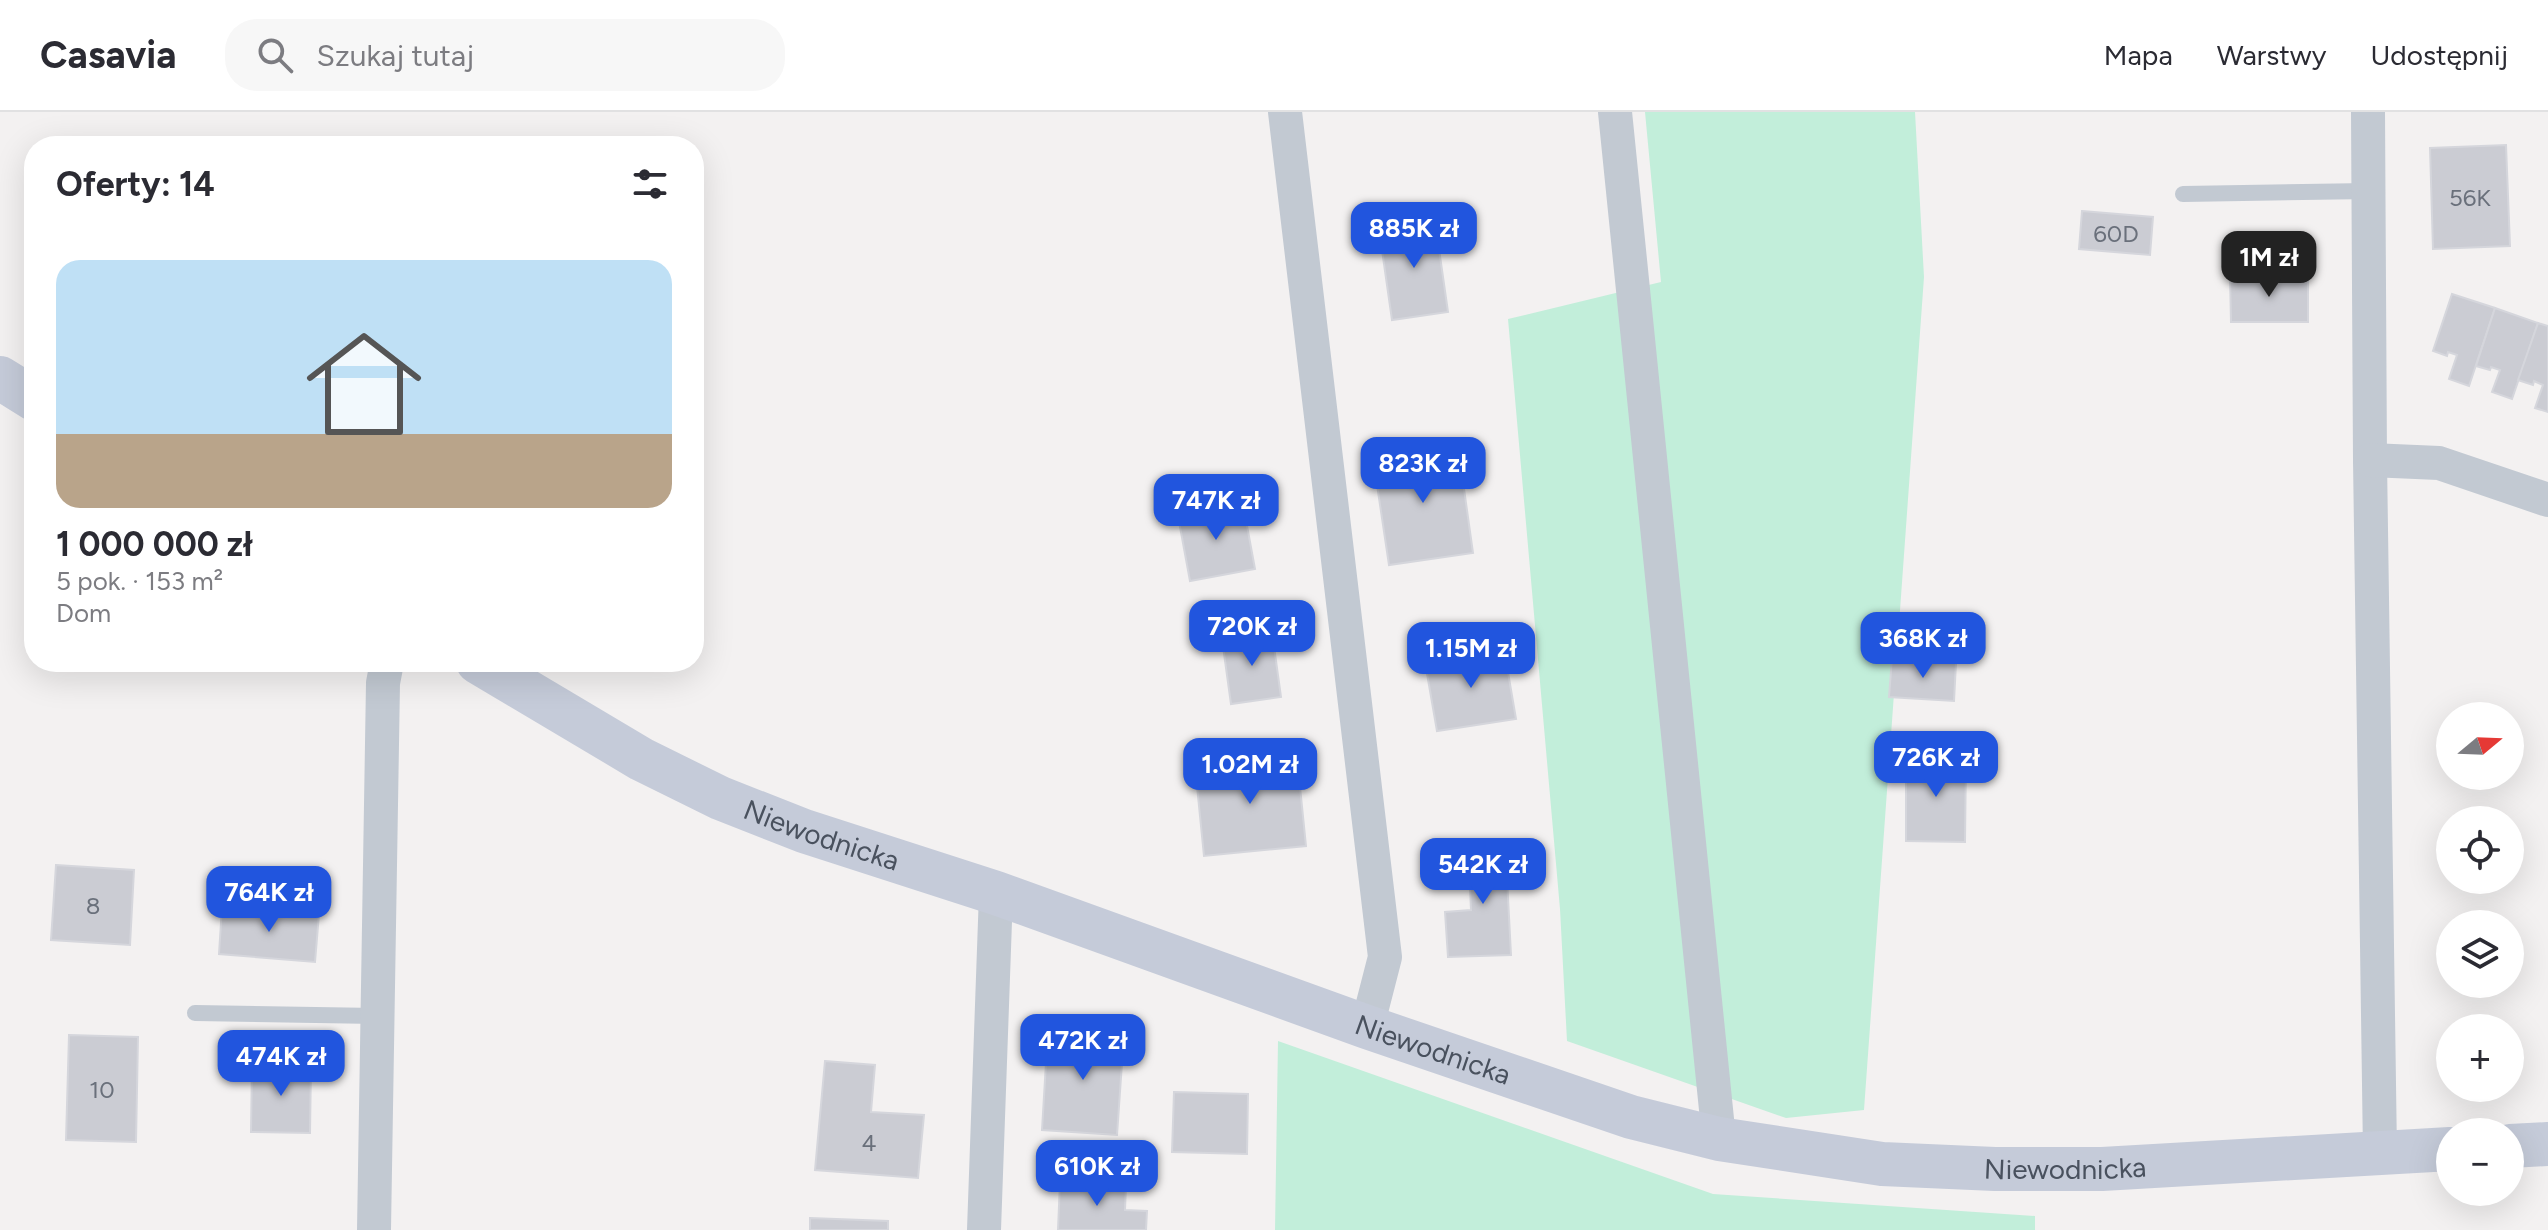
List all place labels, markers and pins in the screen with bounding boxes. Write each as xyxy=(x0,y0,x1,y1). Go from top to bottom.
pin: 885K zł xyxy=(1340,202,1488,270)
pin: 1M zł xyxy=(2213,231,2325,299)
pin: 823K zł xyxy=(1349,437,1497,505)
pin: 747K zł xyxy=(1142,474,1290,542)
pin: 720K zł xyxy=(1178,600,1326,668)
pin: 368K zł xyxy=(1849,612,1997,680)
pin: 1.15M zł xyxy=(1388,622,1554,690)
pin: 726K zł xyxy=(1862,731,2010,799)
pin: 1.02M zł xyxy=(1167,738,1333,806)
pin: 542K zł xyxy=(1409,838,1557,906)
pin: 764K zł xyxy=(195,866,343,934)
pin: 472K zł xyxy=(1009,1014,1157,1082)
pin: 474K zł xyxy=(207,1030,355,1098)
pin: 610K zł xyxy=(1023,1140,1171,1208)

